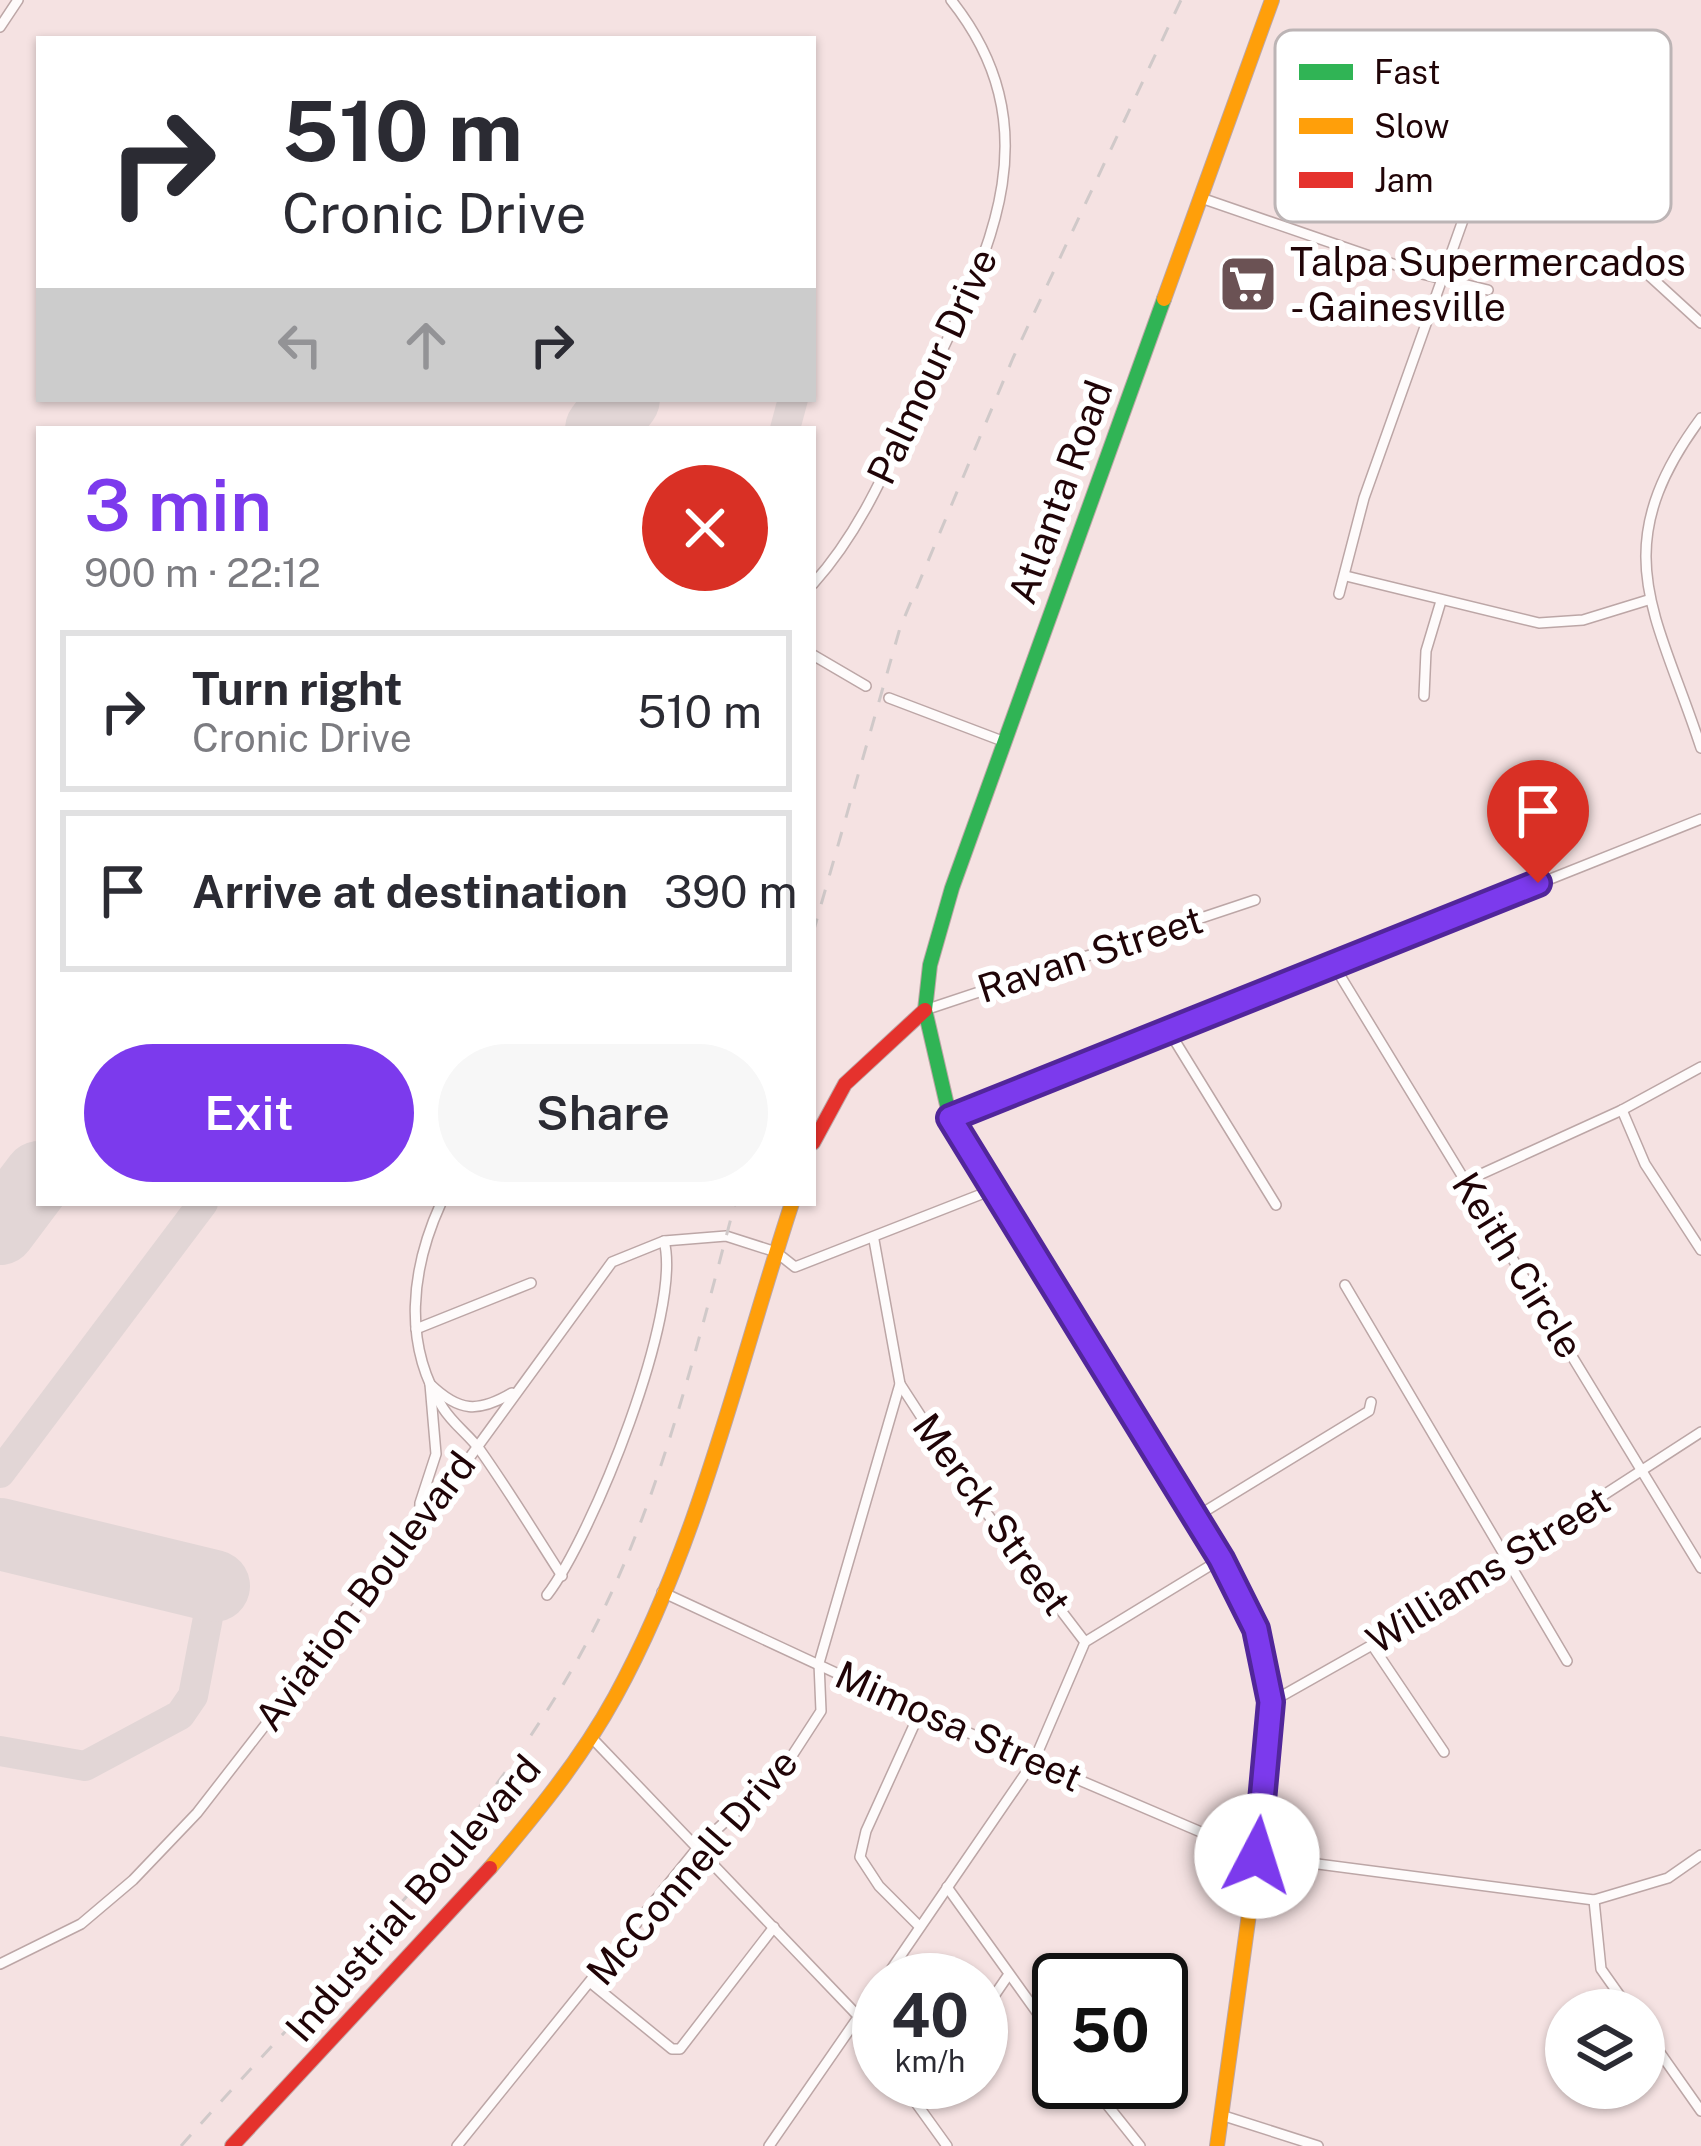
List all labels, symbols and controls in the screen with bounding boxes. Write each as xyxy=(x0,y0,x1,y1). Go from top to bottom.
legend xyxy=(1275,30,1671,222)
text: Fast xyxy=(1374,53,1441,91)
text: 510 m xyxy=(282,81,523,180)
icon: right xyxy=(84,84,240,240)
text: Slow xyxy=(1374,107,1449,145)
text: Jam xyxy=(1374,161,1434,199)
text: Cronic Drive xyxy=(282,182,586,245)
place label: Talpa Supermercados - Gainesville xyxy=(1290,239,1686,330)
street label: Palmour Drive xyxy=(857,241,1007,491)
supermarket icon: Talpa Supermercados - Gainesville xyxy=(1217,253,1279,315)
icon: left xyxy=(267,312,333,378)
icon: ahead xyxy=(393,312,459,378)
icon: right xyxy=(519,312,585,378)
street label: Atlanta Road xyxy=(998,374,1122,610)
text: 3 min xyxy=(84,463,272,547)
button: close xyxy=(642,465,768,591)
text: 900 m · 22:12 xyxy=(84,550,321,596)
text: Turn right xyxy=(192,662,403,715)
icon: right xyxy=(90,678,156,744)
text: 510 m xyxy=(637,685,762,738)
text: Cronic Drive xyxy=(192,715,412,761)
pin xyxy=(1487,760,1589,883)
icon: arrive xyxy=(1505,778,1571,844)
icon: arrive xyxy=(90,858,156,924)
text: Arrive at destination xyxy=(192,865,628,918)
text: 390 m xyxy=(664,865,797,918)
street label: Ravan Street xyxy=(972,896,1208,1012)
button: Exit xyxy=(84,1044,414,1182)
button: Share xyxy=(438,1044,768,1182)
street label: Keith Circle xyxy=(1443,1164,1593,1366)
street label: Merck Street xyxy=(904,1404,1080,1624)
street label: Aviation Boulevard xyxy=(245,1443,485,1739)
street label: Williams Street xyxy=(1358,1477,1618,1663)
street label: Mimosa Street xyxy=(829,1651,1089,1801)
street label: McConnell Drive xyxy=(577,1740,807,1994)
street label: Industrial Boulevard xyxy=(276,1745,550,2051)
position arrow xyxy=(1194,1793,1320,1919)
speed limit sign: 50 xyxy=(1032,1953,1188,2109)
text: 40 xyxy=(891,1980,969,2051)
map controls xyxy=(1545,1989,1665,2109)
button: layers xyxy=(1545,1989,1665,2109)
text: km/h xyxy=(895,2043,965,2079)

